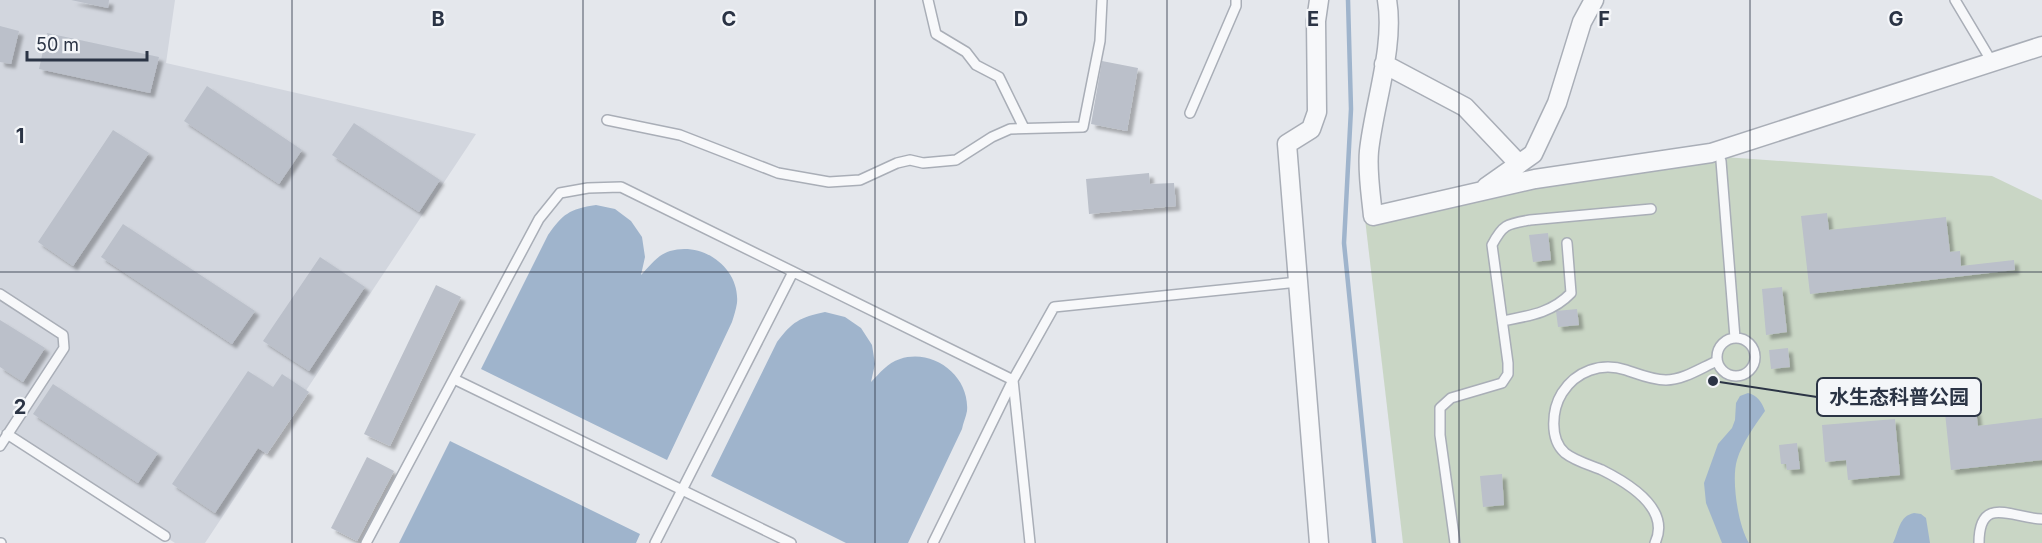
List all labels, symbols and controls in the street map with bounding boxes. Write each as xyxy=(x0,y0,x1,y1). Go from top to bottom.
text: B xyxy=(431,7,445,31)
text: C xyxy=(722,7,736,31)
text: D xyxy=(1014,7,1028,31)
text: E xyxy=(1307,7,1319,31)
text: F xyxy=(1598,7,1610,31)
text: G xyxy=(1888,7,1904,31)
scale bar xyxy=(27,24,147,62)
text: 50 m xyxy=(36,34,79,55)
text: 1 xyxy=(16,124,24,148)
callout: 水生态科普公园 xyxy=(1817,378,1981,416)
text: 水生态科普公园 xyxy=(1829,385,1969,409)
text: 2 xyxy=(14,395,26,419)

